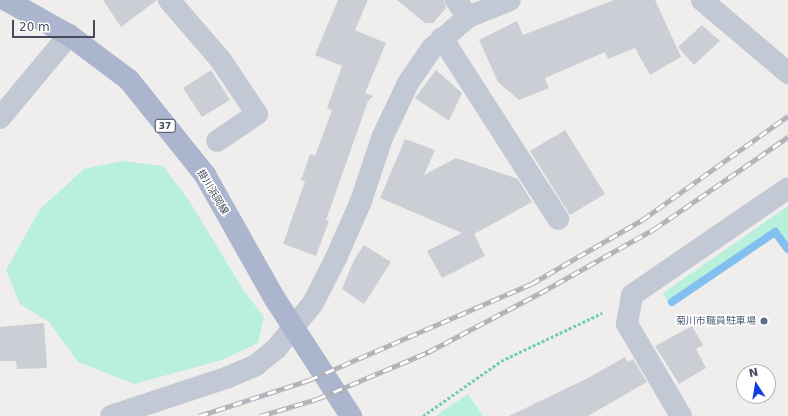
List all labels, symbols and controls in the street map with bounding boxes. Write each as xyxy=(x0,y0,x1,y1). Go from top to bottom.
scale bar xyxy=(14,12,97,38)
text: 20 m xyxy=(19,20,50,34)
road number: 37 xyxy=(154,119,176,133)
street label: 掛川浜岡線 xyxy=(195,167,231,217)
place label: 菊川市職員駐車場 xyxy=(676,315,756,327)
marker: 菊川市職員駐車場 xyxy=(759,316,769,326)
north arrow xyxy=(736,364,776,404)
text: N xyxy=(748,365,759,380)

